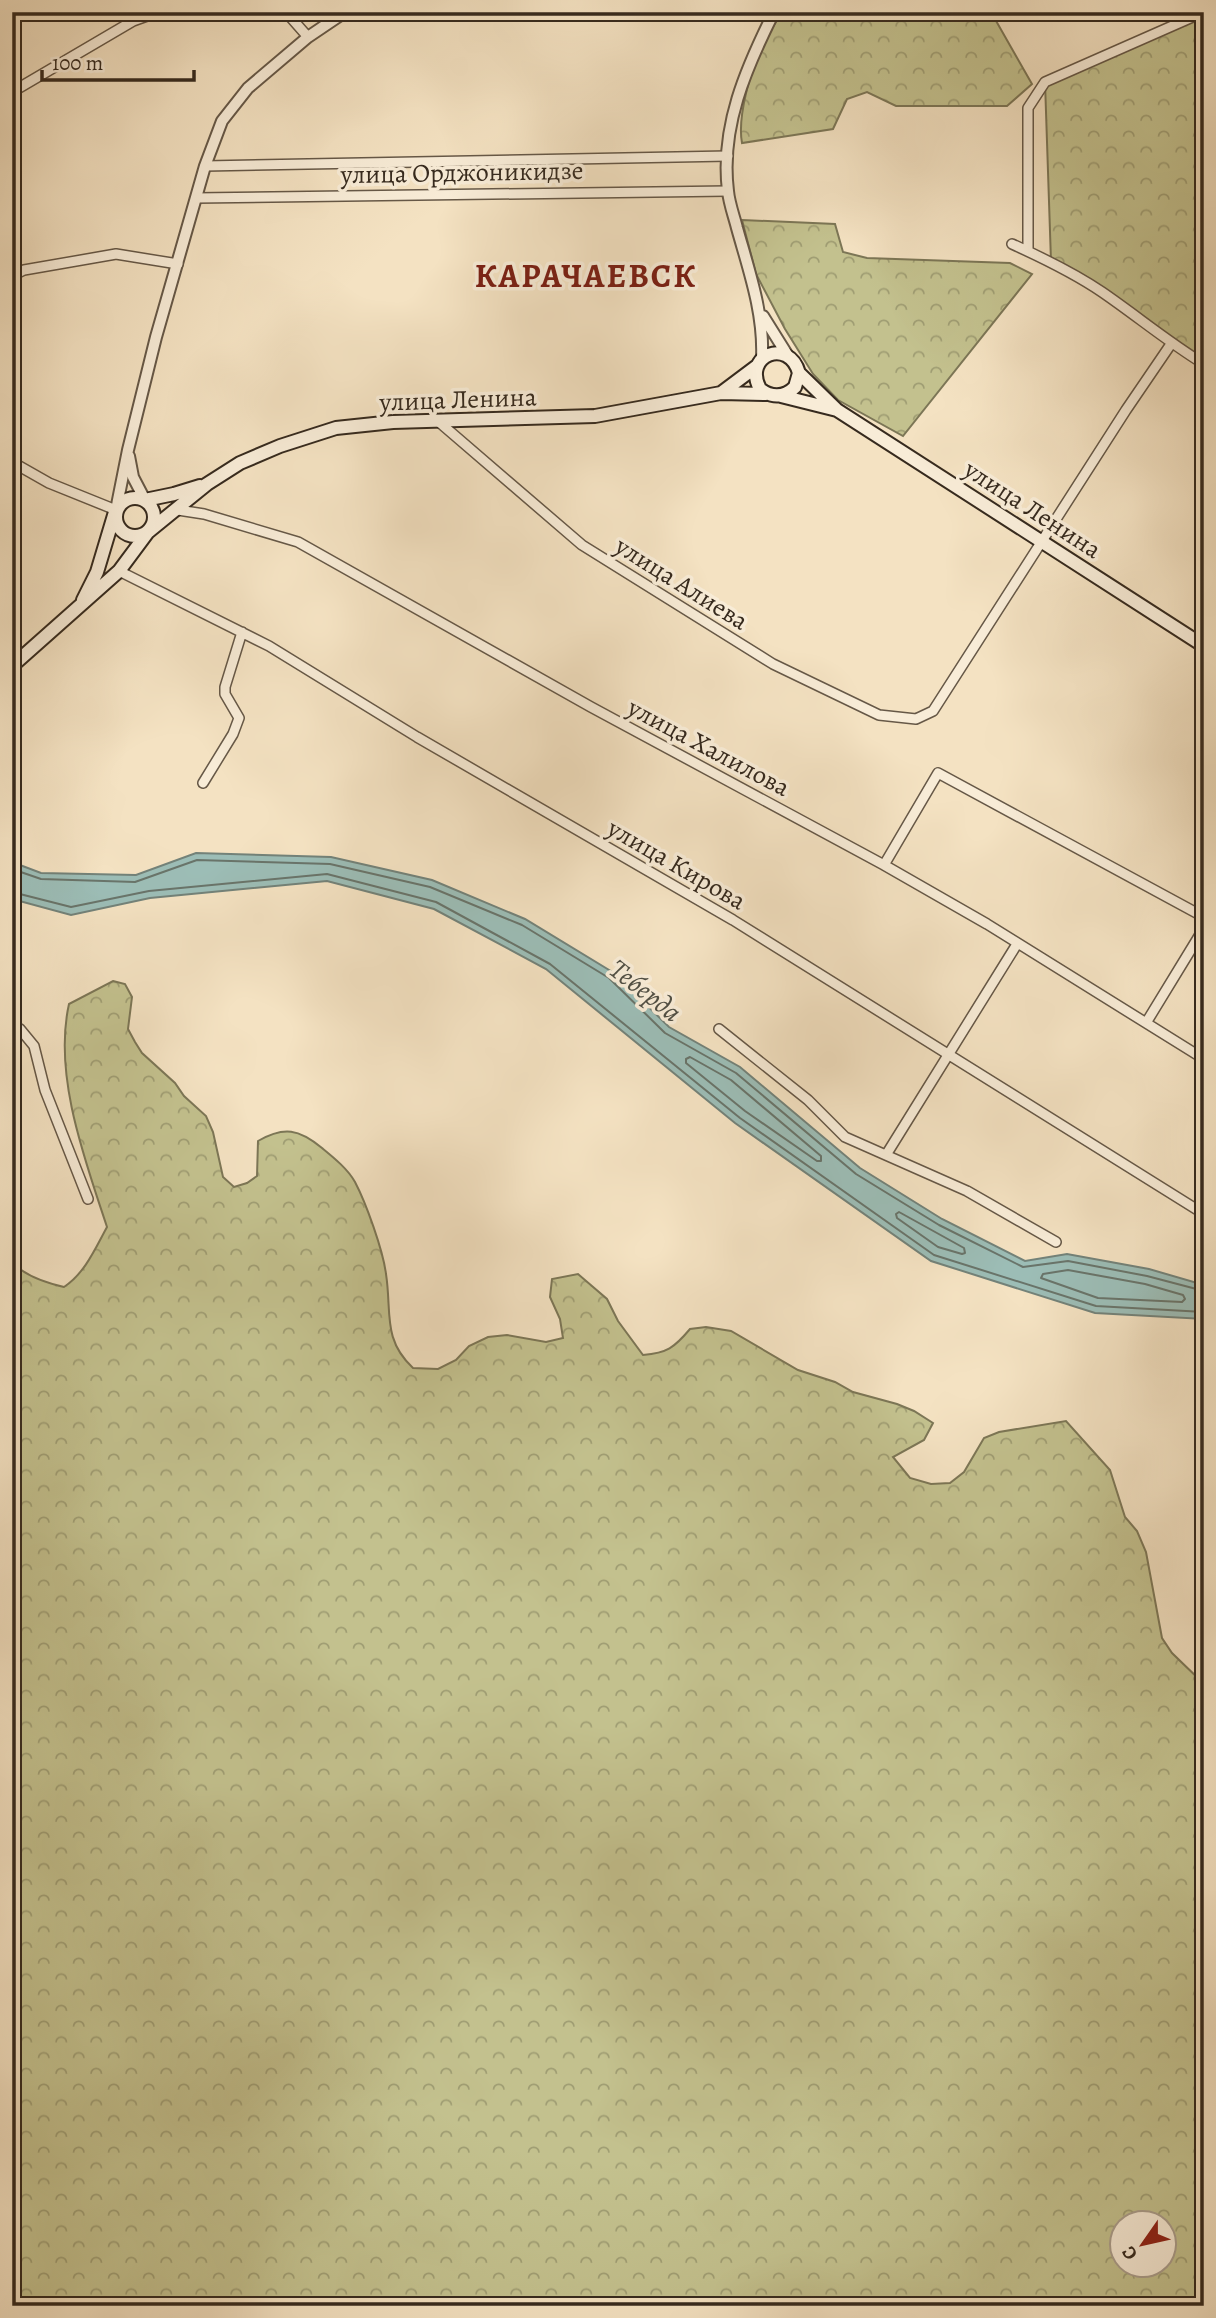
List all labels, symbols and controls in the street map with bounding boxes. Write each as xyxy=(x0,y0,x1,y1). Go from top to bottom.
scale bar xyxy=(42,38,194,82)
text: 100 m xyxy=(52,49,103,77)
street label: улица Орджоникидзе xyxy=(339,153,584,192)
district label: КАРАЧАЕВСК xyxy=(475,253,697,298)
street label: улица Ленина xyxy=(378,379,537,420)
street label: улица Ленина xyxy=(956,451,1108,567)
street label: улица Алиева xyxy=(608,528,755,638)
street label: улица Халилова xyxy=(621,690,796,805)
street label: улица Кирова xyxy=(600,810,752,918)
water label: Теберда xyxy=(601,950,690,1031)
north arrow xyxy=(1108,2210,1178,2280)
text: С xyxy=(1116,2241,1144,2265)

